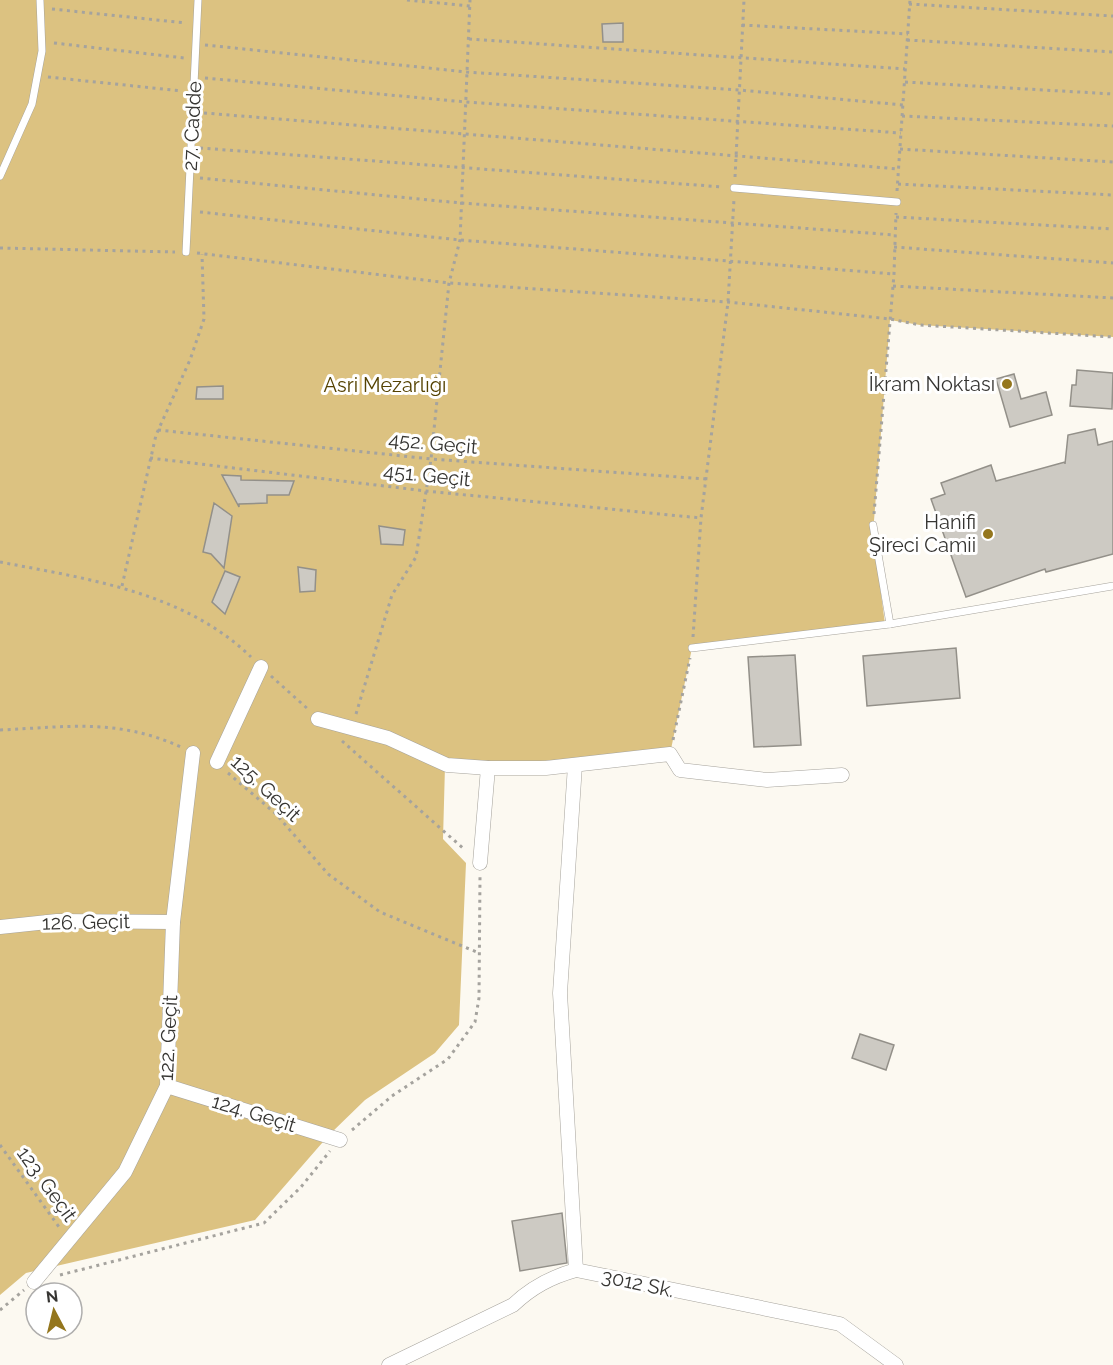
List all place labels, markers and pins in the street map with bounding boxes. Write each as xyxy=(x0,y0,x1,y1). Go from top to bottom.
place label: İkram Noktası xyxy=(869,371,995,396)
marker: İkram Noktası xyxy=(1000,377,1014,391)
place label: Hanifi Şireci Camii xyxy=(869,510,976,557)
marker: Hanifi Şireci Camii xyxy=(981,527,995,541)

